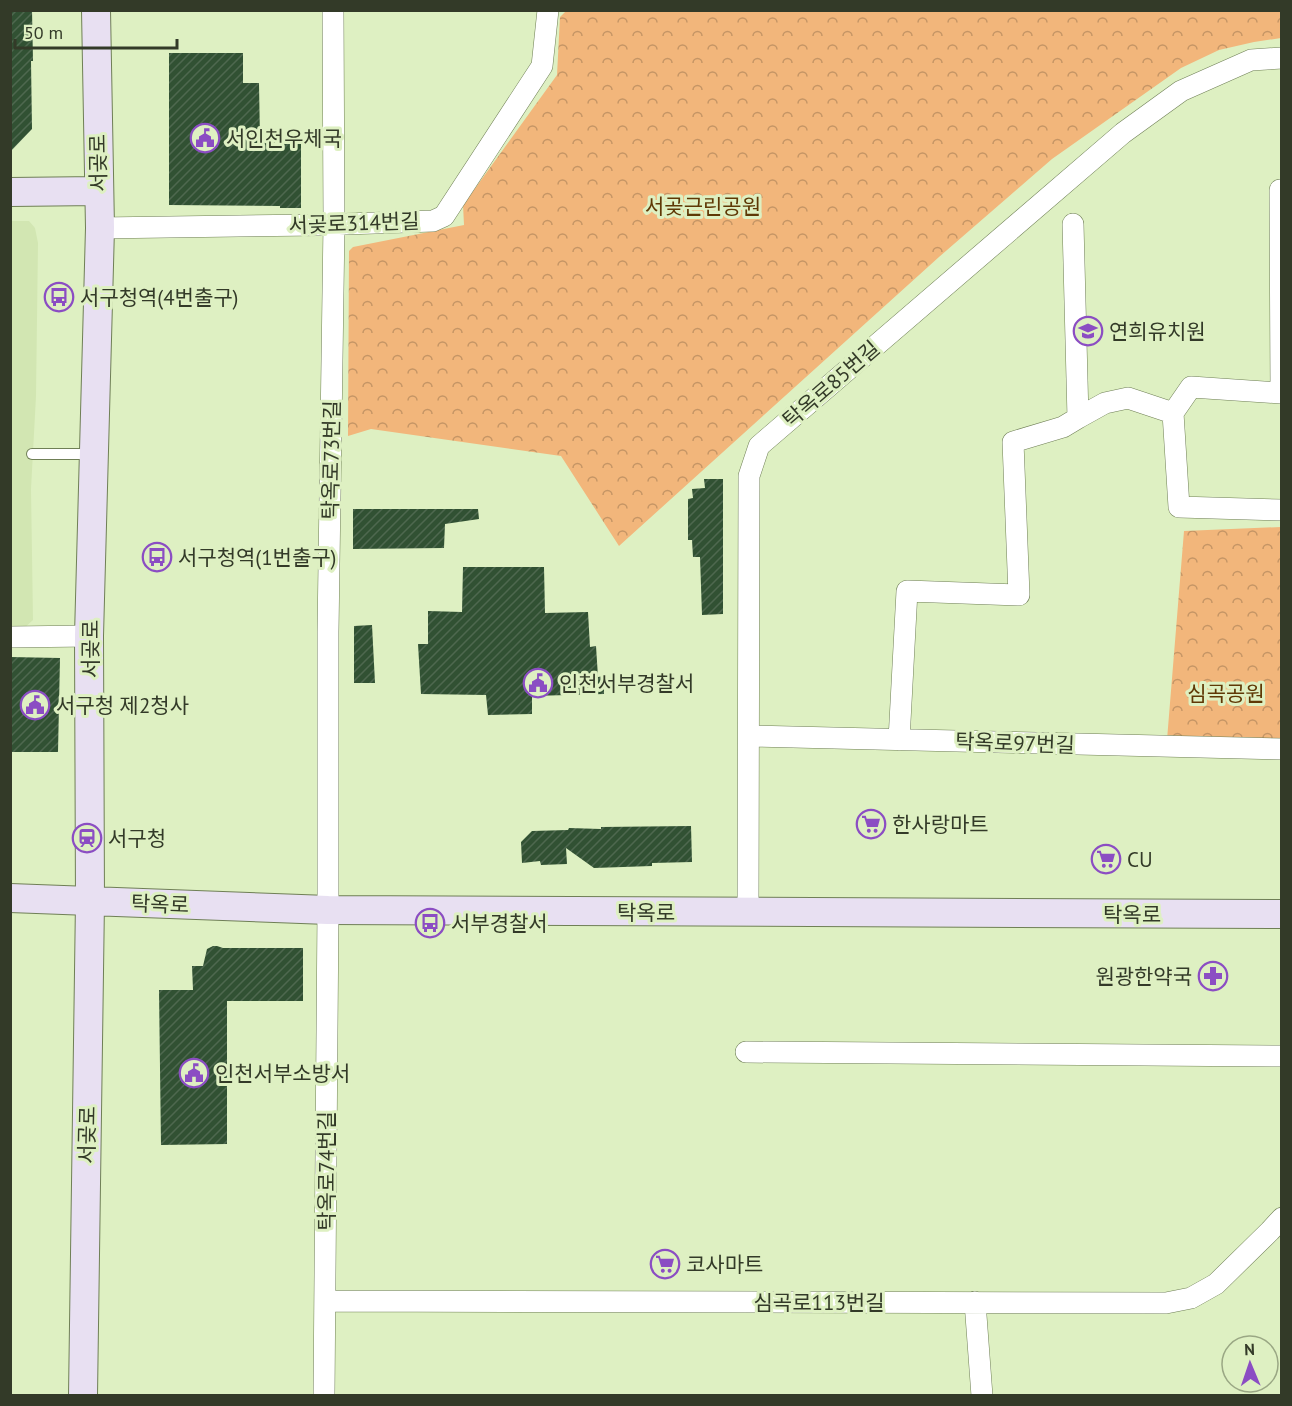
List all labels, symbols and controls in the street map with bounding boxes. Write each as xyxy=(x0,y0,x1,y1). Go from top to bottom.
scale bar xyxy=(15,12,177,50)
text: 50 m xyxy=(24,21,63,44)
public building icon: 서인천우체국 xyxy=(189,122,221,154)
place label: 서인천우체국 xyxy=(226,125,342,152)
street label: 서곶로 xyxy=(84,134,112,192)
park label: 서곶근린공원 xyxy=(645,193,761,220)
street label: 서곶로314번길 xyxy=(288,207,420,239)
bus stop icon: 서구청역(4번출구) xyxy=(43,281,75,313)
place label: 서구청역(4번출구) xyxy=(80,284,238,311)
school or university icon: 연희유치원 xyxy=(1072,315,1104,347)
place label: 연희유치원 xyxy=(1109,318,1206,345)
street label: 탁옥로85번길 xyxy=(777,335,885,433)
street label: 탁옥로73번길 xyxy=(316,400,346,520)
bus stop icon: 서구청역(1번출구) xyxy=(141,541,173,573)
place label: 서구청역(1번출구) xyxy=(178,544,336,571)
street label: 서곶로 xyxy=(77,620,104,678)
public building icon: 인천서부경찰서 xyxy=(522,667,554,699)
place label: 인천서부경찰서 xyxy=(559,670,694,697)
park label: 심곡공원 xyxy=(1187,680,1265,707)
public building icon: 서구청 제2청사 xyxy=(19,689,51,721)
place label: 서구청 제2청사 xyxy=(56,692,189,719)
street label: 탁옥로97번길 xyxy=(955,727,1075,759)
supermarket icon: 한사랑마트 xyxy=(855,808,887,840)
place label: 한사랑마트 xyxy=(892,811,989,838)
station icon: 서구청 xyxy=(71,822,103,854)
place label: 서구청 xyxy=(108,825,166,852)
supermarket icon: CU xyxy=(1090,843,1122,875)
place label: CU xyxy=(1127,846,1153,873)
street label: 탁옥로 xyxy=(131,889,189,919)
street label: 탁옥로 xyxy=(617,899,675,926)
street label: 탁옥로 xyxy=(1103,901,1161,928)
bus stop icon: 서부경찰서 xyxy=(414,907,446,939)
place label: 서부경찰서 xyxy=(451,910,548,937)
pharmacy icon: 원광한약국 xyxy=(1197,960,1229,992)
place label: 원광한약국 xyxy=(1095,963,1192,990)
public building icon: 인천서부소방서 xyxy=(178,1057,210,1089)
place label: 인천서부소방서 xyxy=(215,1060,350,1087)
street label: 서곶로 xyxy=(73,1106,101,1164)
street label: 탁옥로74번길 xyxy=(313,1111,340,1231)
supermarket icon: 코사마트 xyxy=(649,1248,681,1280)
place label: 코사마트 xyxy=(686,1251,763,1278)
street label: 심곡로113번길 xyxy=(754,1289,884,1316)
north arrow xyxy=(1220,1334,1280,1394)
text: N xyxy=(1244,1339,1255,1359)

